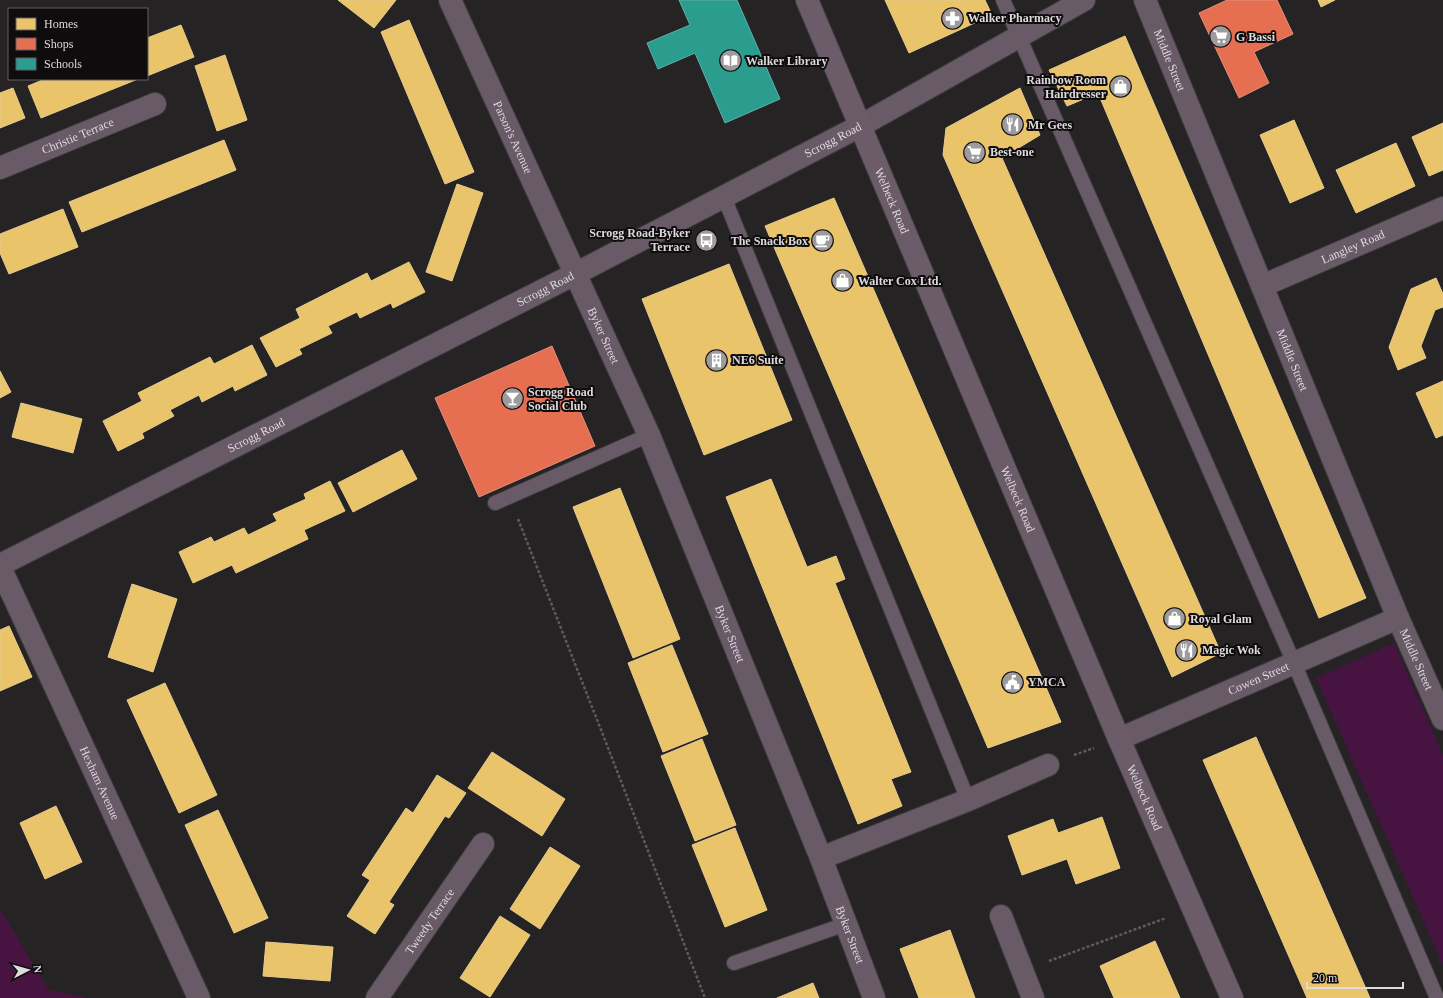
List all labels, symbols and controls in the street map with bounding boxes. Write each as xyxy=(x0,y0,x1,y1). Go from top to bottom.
pharmacy icon: Walker Pharmacy xyxy=(939,5,965,31)
legend xyxy=(8,8,148,80)
place label: Walker Pharmacy xyxy=(968,11,1061,25)
text: Homes xyxy=(44,17,78,31)
supermarket icon: G Bassi xyxy=(1207,24,1233,50)
street label: Middle Street xyxy=(1151,27,1189,94)
place label: G Bassi xyxy=(1236,30,1276,44)
text: Shops xyxy=(44,37,74,51)
library icon: Walker Library xyxy=(718,48,744,74)
place label: Walker Library xyxy=(746,54,827,68)
text: Schools xyxy=(44,57,82,71)
place label: Rainbow Room Hairdresser xyxy=(1026,73,1107,101)
shop icon: Rainbow Room Hairdresser xyxy=(1108,74,1134,100)
street label: Parson's Avenue xyxy=(490,99,535,176)
restaurant icon: Mr Gees xyxy=(999,112,1025,138)
street label: Christie Terrace xyxy=(40,115,116,157)
place label: Mr Gees xyxy=(1028,118,1072,132)
street label: Scrogg Road xyxy=(802,120,864,161)
supermarket icon: Best-one xyxy=(961,139,987,165)
place label: Best-one xyxy=(990,145,1035,159)
street label: Welbeck Road xyxy=(872,166,912,236)
place label: Scrogg Road-Byker Terrace xyxy=(589,226,691,254)
bus stop icon: Scrogg Road-Byker Terrace xyxy=(693,227,719,253)
street label: Langley Road xyxy=(1319,227,1387,267)
cafe icon: The Snack Box xyxy=(810,228,836,254)
place label: The Snack Box xyxy=(731,234,808,248)
shop icon: Walter Cox Ltd. xyxy=(830,268,856,294)
street label: Scrogg Road xyxy=(514,269,576,309)
place label: Walter Cox Ltd. xyxy=(858,274,941,288)
street label: Byker Street xyxy=(585,305,623,367)
street label: Middle Street xyxy=(1273,327,1312,394)
building icon: NE6 Suite xyxy=(704,347,730,373)
place label: NE6 Suite xyxy=(732,353,784,367)
place label: Scrogg Road Social Club xyxy=(528,385,594,413)
bar icon: Scrogg Road Social Club xyxy=(499,386,525,412)
street label: Scrogg Road xyxy=(225,415,287,456)
street label: Welbeck Road xyxy=(998,464,1038,534)
street label: Byker Street xyxy=(712,603,748,665)
shop icon: Royal Glam xyxy=(1162,606,1188,632)
place label: Royal Glam xyxy=(1190,612,1252,626)
street label: Middle Street xyxy=(1397,626,1436,693)
restaurant icon: Magic Wok xyxy=(1174,637,1200,663)
place label: Magic Wok xyxy=(1202,643,1261,657)
street label: Cowen Street xyxy=(1226,659,1292,698)
public building icon: YMCA xyxy=(999,669,1025,695)
place label: YMCA xyxy=(1028,675,1066,689)
street label: Hexham Avenue xyxy=(77,744,123,822)
street label: Welbeck Road xyxy=(1124,763,1165,832)
street label: Tweedy Terrace xyxy=(402,886,457,957)
street label: Byker Street xyxy=(833,904,868,966)
north arrow xyxy=(8,950,48,990)
text: N xyxy=(32,964,44,974)
scale bar xyxy=(1307,964,1403,990)
text: 20 m xyxy=(1313,971,1338,985)

